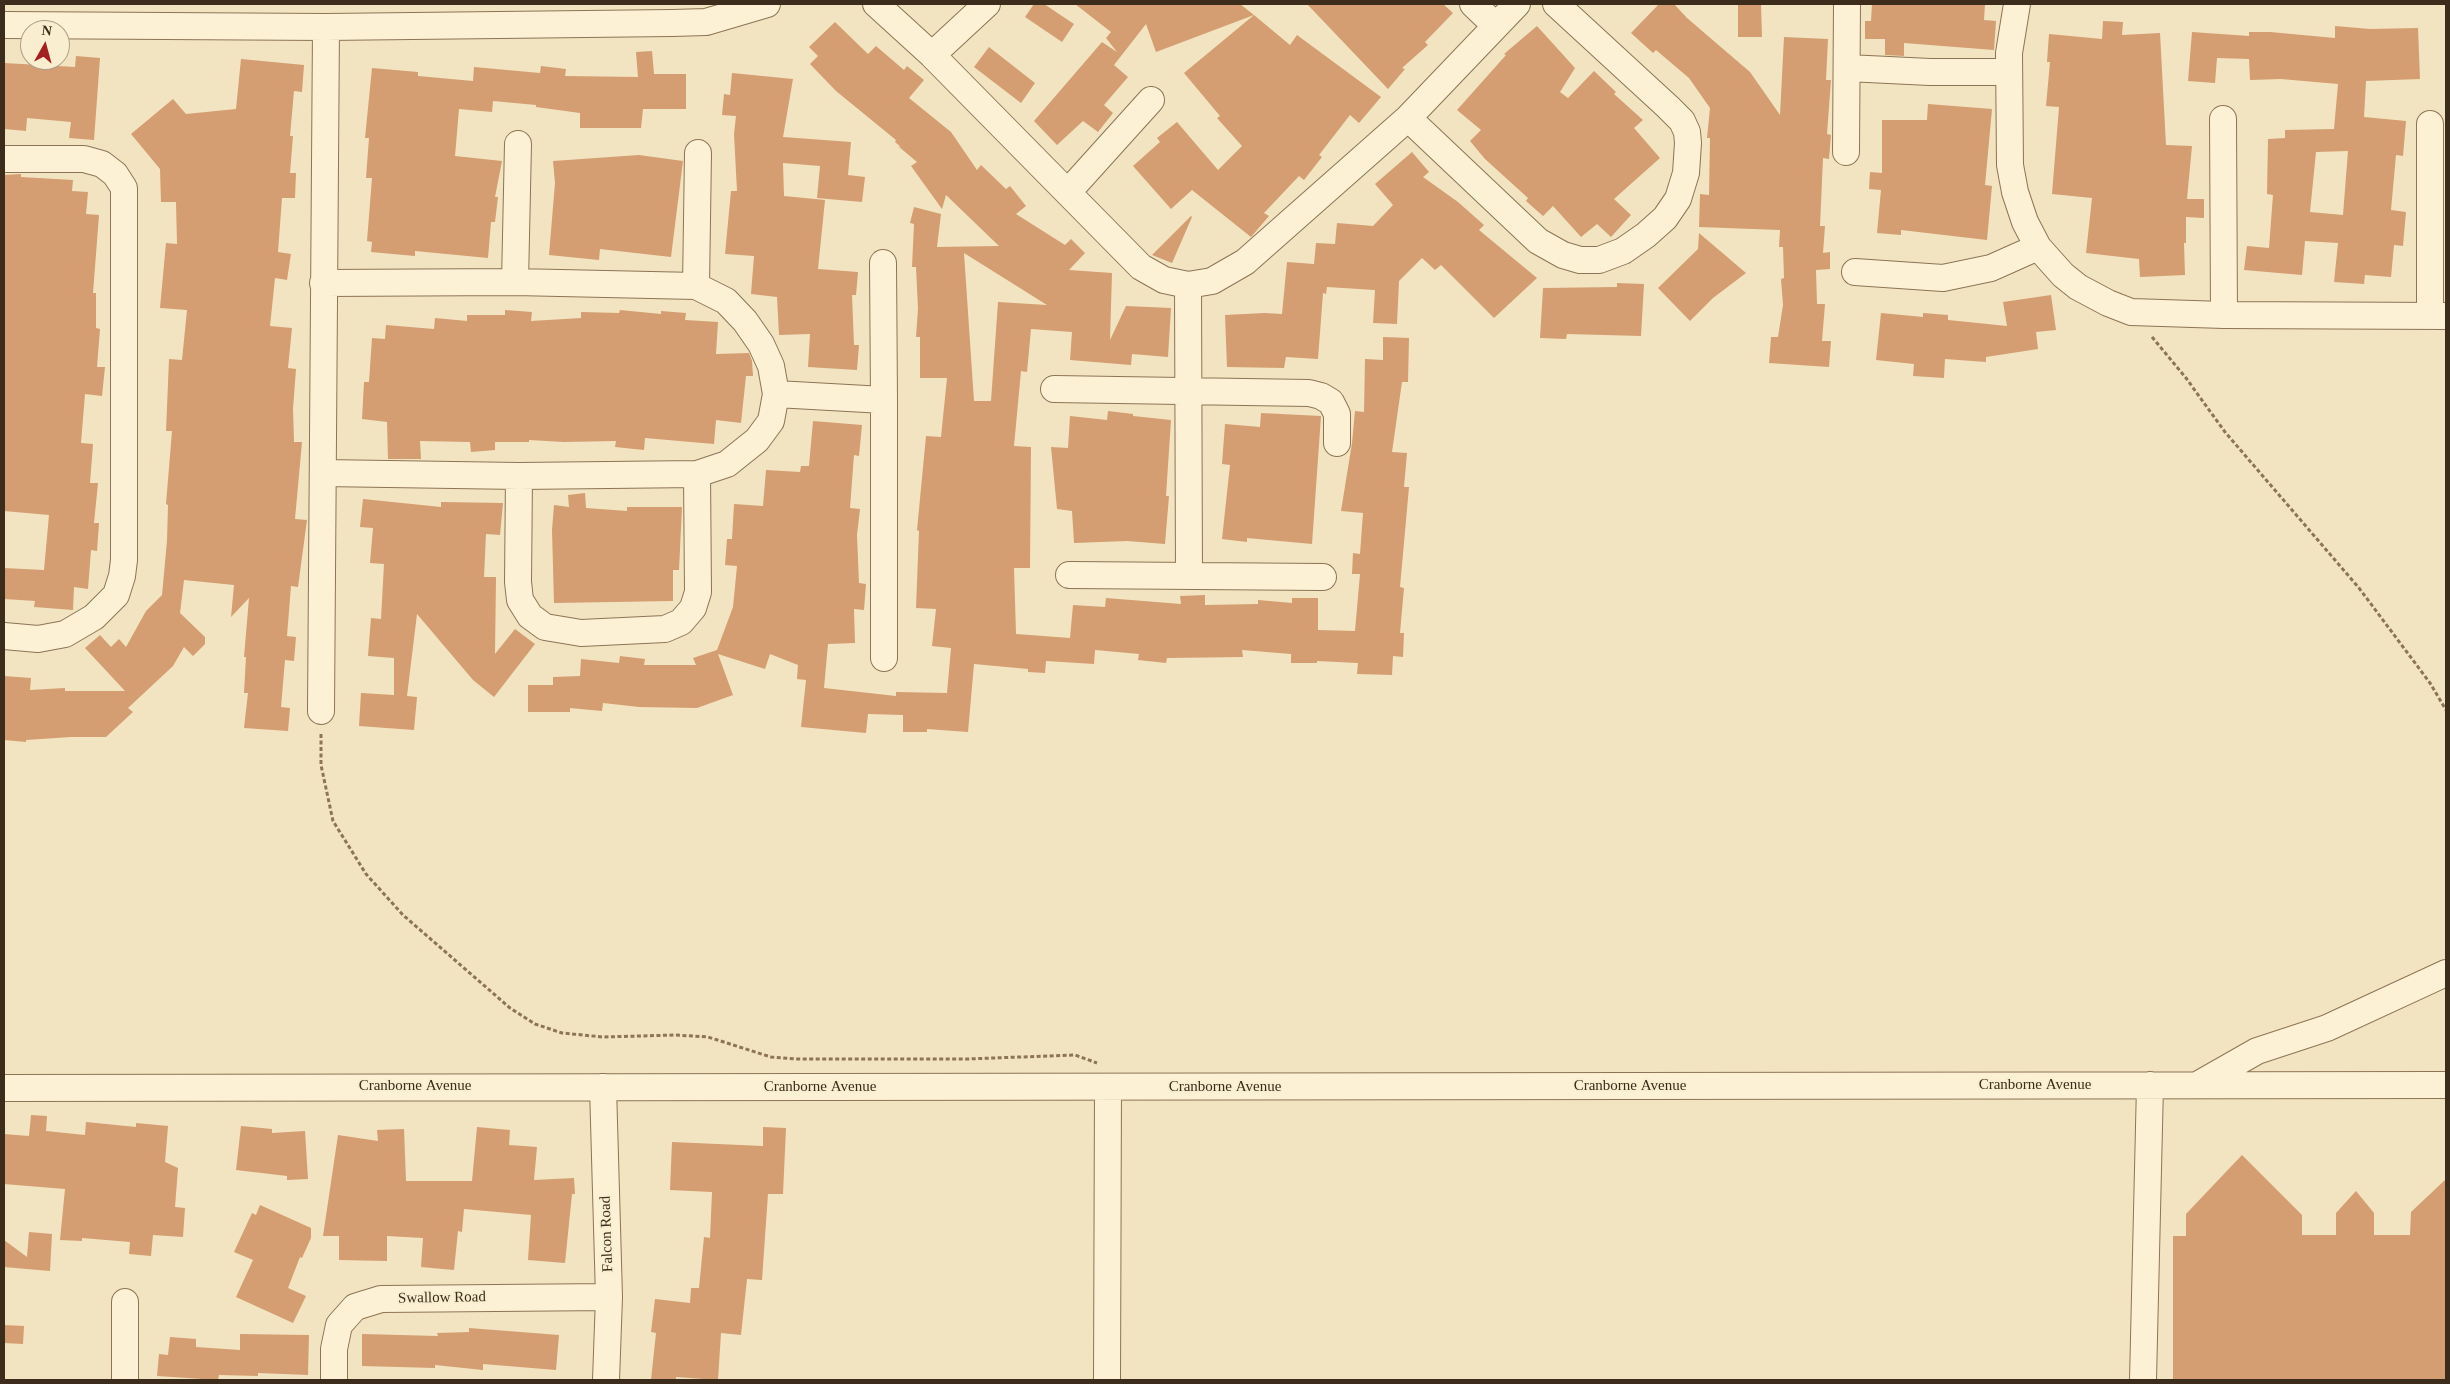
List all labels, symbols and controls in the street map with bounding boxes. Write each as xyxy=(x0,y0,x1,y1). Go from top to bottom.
north arrow xyxy=(20,20,70,70)
text: N xyxy=(41,23,53,39)
street label: Cranborne Avenue xyxy=(1979,1076,2091,1094)
street label: Cranborne Avenue xyxy=(359,1077,471,1095)
street label: Cranborne Avenue xyxy=(1574,1077,1686,1095)
street label: Cranborne Avenue xyxy=(764,1078,876,1096)
street label: Cranborne Avenue xyxy=(1169,1078,1281,1096)
street label: Falcon Road xyxy=(597,1196,617,1272)
street label: Swallow Road xyxy=(398,1288,486,1308)

